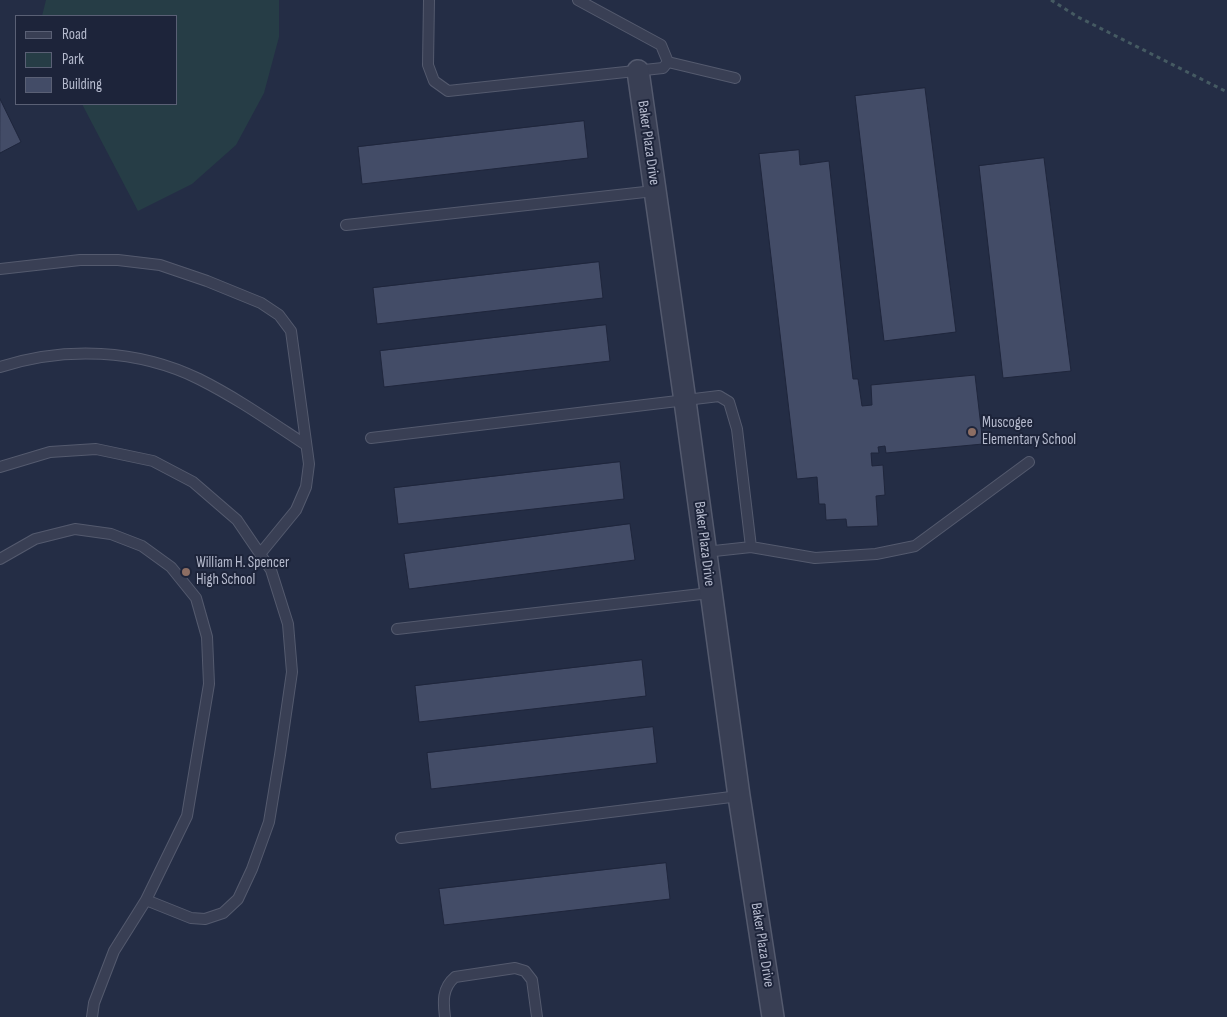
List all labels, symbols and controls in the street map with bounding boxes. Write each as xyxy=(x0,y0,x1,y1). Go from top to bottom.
legend xyxy=(15,15,178,105)
text: Road xyxy=(62,25,87,44)
text: Park xyxy=(62,50,84,69)
text: Building xyxy=(62,75,102,94)
street label: Baker Plaza Drive xyxy=(633,99,663,187)
place label: Muscogee Elementary School xyxy=(982,414,1076,449)
marker: Muscogee Elementary School xyxy=(966,426,978,438)
street label: Baker Plaza Drive xyxy=(690,501,718,587)
place label: William H. Spencer High School xyxy=(196,554,289,589)
marker: William H. Spencer High School xyxy=(180,566,192,578)
street label: Baker Plaza Drive xyxy=(746,901,778,989)

